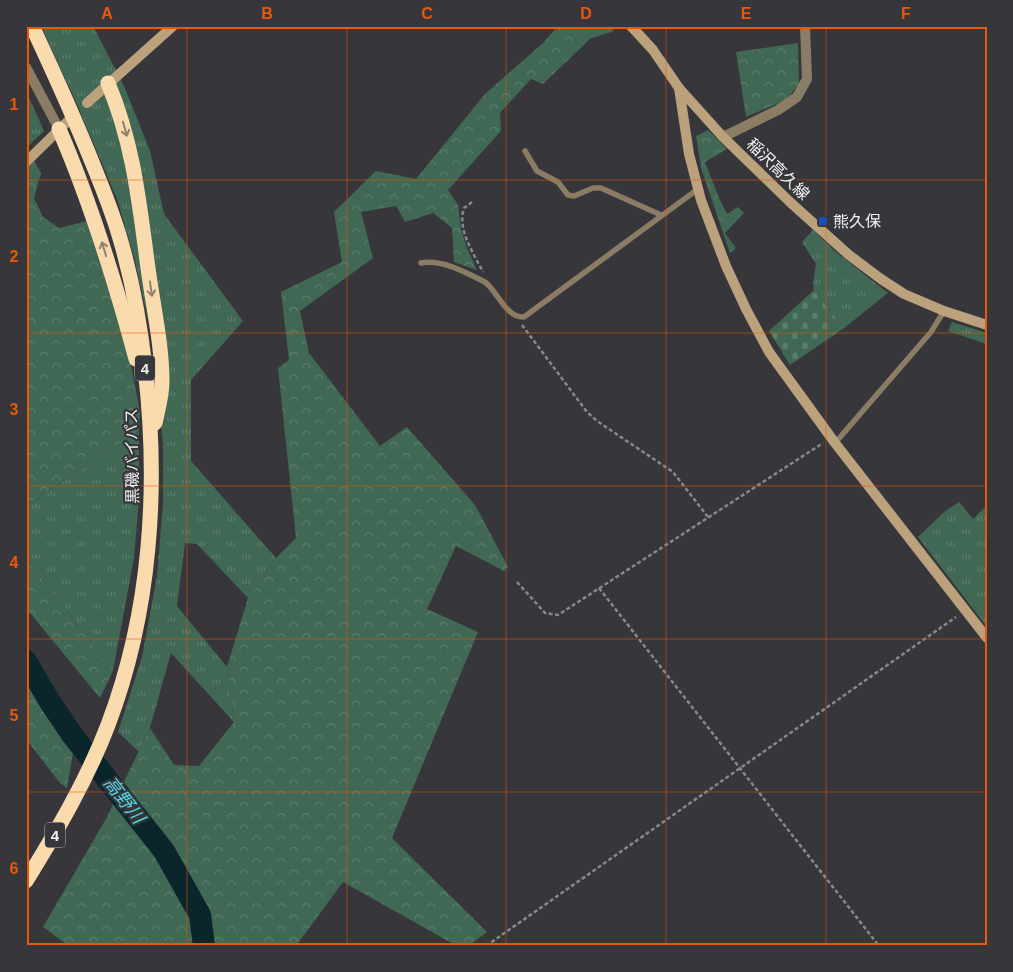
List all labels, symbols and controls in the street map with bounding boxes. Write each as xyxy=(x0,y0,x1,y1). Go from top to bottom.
text: A xyxy=(101,5,113,22)
text: B xyxy=(261,5,273,22)
text: C xyxy=(421,5,433,22)
text: D xyxy=(580,5,592,22)
text: E xyxy=(741,5,752,22)
text: F xyxy=(901,5,911,22)
text: 1 xyxy=(10,96,19,113)
one-way arrow xyxy=(121,121,130,137)
street label: 稲沢高久線 xyxy=(743,135,813,203)
place label: 熊久保 xyxy=(833,213,881,230)
marker: 熊久保 xyxy=(817,215,829,227)
one-way arrow xyxy=(98,242,108,258)
text: 2 xyxy=(10,248,19,265)
one-way arrow xyxy=(146,281,156,297)
road number: 4 xyxy=(135,356,155,380)
text: 3 xyxy=(10,401,19,418)
street label: 黒磯バイパス xyxy=(123,408,141,504)
text: 4 xyxy=(10,554,19,571)
text: 5 xyxy=(10,707,19,724)
water label: 高野川 xyxy=(99,773,150,829)
road number: 4 xyxy=(45,822,65,848)
text: 6 xyxy=(10,860,19,877)

